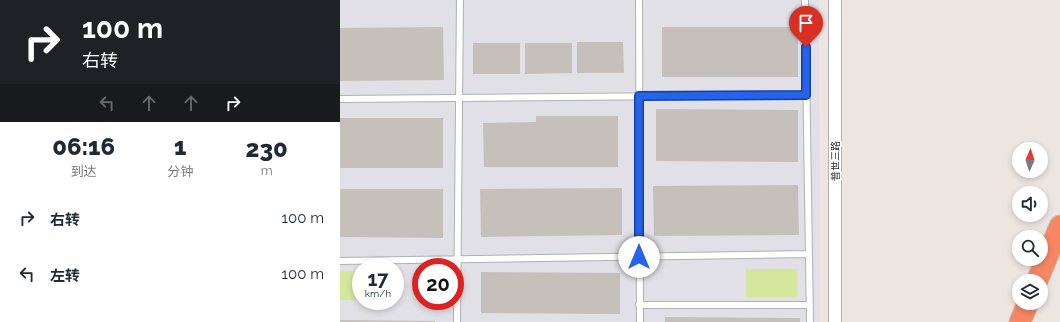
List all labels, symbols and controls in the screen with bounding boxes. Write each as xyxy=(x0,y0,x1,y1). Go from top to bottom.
pin xyxy=(789,6,823,47)
text: 100 m xyxy=(82,12,163,45)
icon: arrive xyxy=(795,12,817,34)
icon: right xyxy=(16,16,68,68)
text: 右转 xyxy=(82,50,118,71)
icon: left xyxy=(96,92,118,114)
icon: ahead xyxy=(138,92,160,114)
icon: ahead xyxy=(180,92,202,114)
icon: right xyxy=(222,92,244,114)
text: 06:16 xyxy=(52,132,115,161)
text: 1 xyxy=(174,132,187,161)
text: 230 xyxy=(245,134,288,163)
street label: 普世三路 xyxy=(830,141,841,181)
north arrow xyxy=(1012,142,1048,178)
map controls xyxy=(1012,142,1048,310)
text: m xyxy=(261,163,273,178)
text: 到达 xyxy=(71,164,97,179)
text: 分钟 xyxy=(167,164,193,179)
button: sound xyxy=(1012,186,1048,222)
icon: right xyxy=(16,207,38,229)
text: 100 m xyxy=(282,209,324,227)
text: 右转 xyxy=(50,211,80,229)
button: search xyxy=(1012,230,1048,266)
position arrow xyxy=(618,236,660,278)
speed limit sign: 20 xyxy=(412,258,464,310)
icon: left xyxy=(16,263,38,285)
text: 100 m xyxy=(282,265,324,283)
text: 左转 xyxy=(50,267,80,285)
text: 17 xyxy=(367,267,389,291)
button: layers xyxy=(1012,274,1048,310)
text: km/h xyxy=(365,288,391,299)

